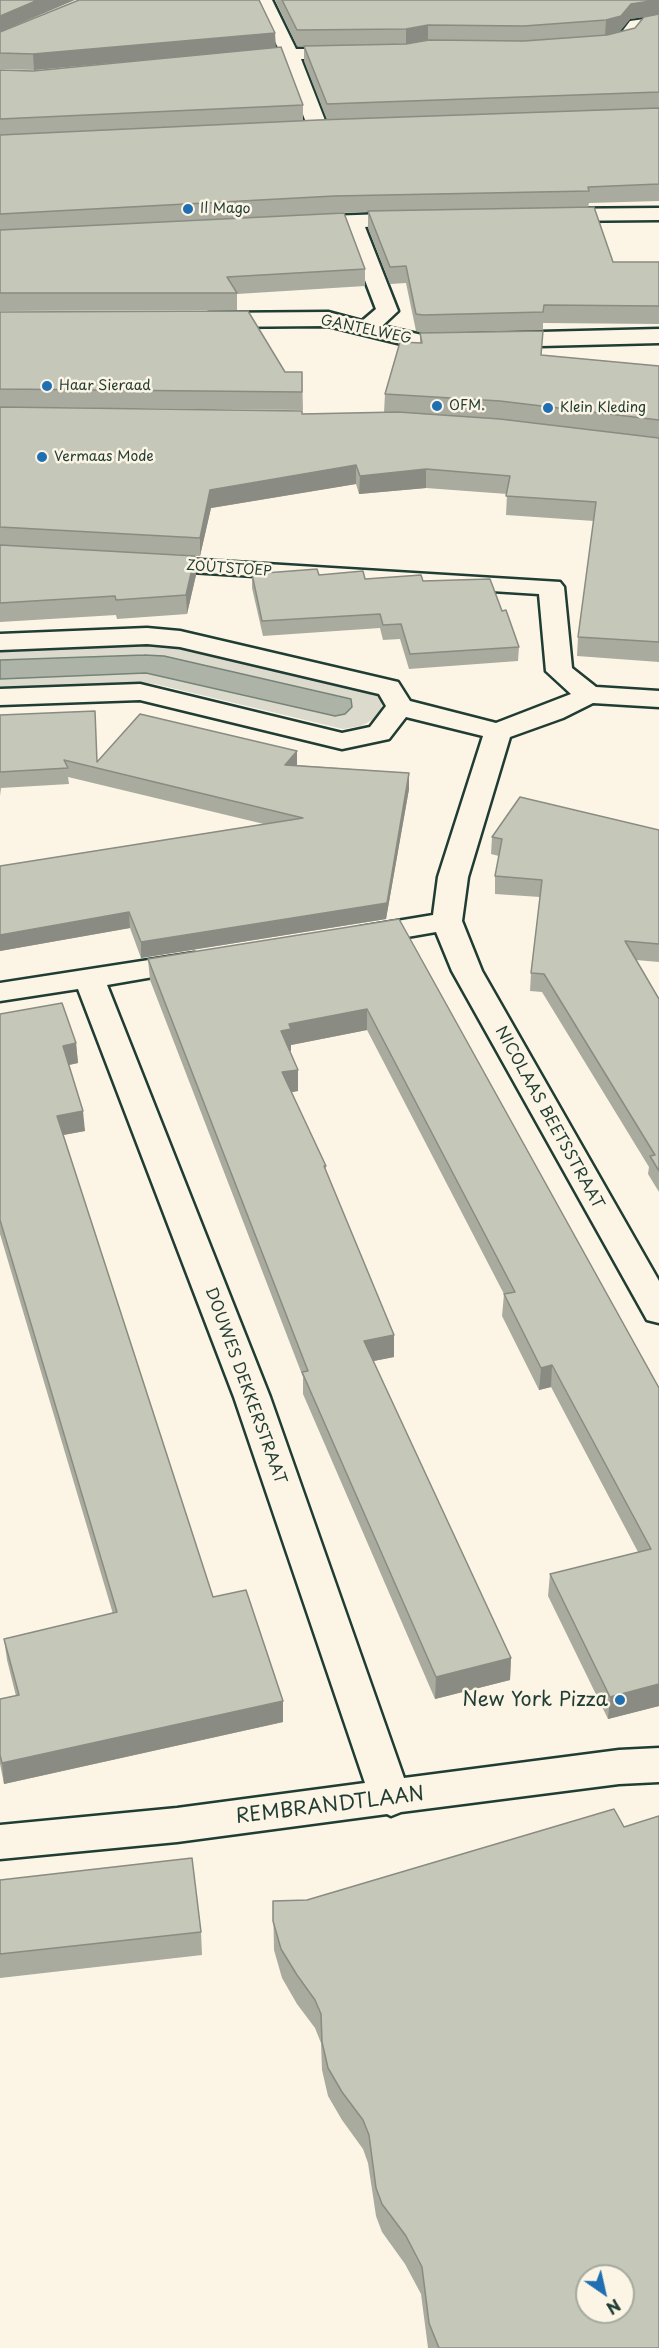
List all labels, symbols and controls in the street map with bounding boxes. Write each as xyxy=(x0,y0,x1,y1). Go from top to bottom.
place label: Il Mago xyxy=(200,201,251,217)
marker: Il Mago xyxy=(181,202,195,216)
street label: GANTELWEG xyxy=(319,312,413,348)
place label: Haar Sieraad xyxy=(59,378,151,394)
marker: Haar Sieraad xyxy=(40,379,54,393)
place label: OFM. xyxy=(449,398,485,414)
marker: OFM. xyxy=(430,399,444,413)
place label: Klein Kleding xyxy=(560,400,646,416)
marker: Klein Kleding xyxy=(541,401,555,415)
place label: Vermaas Mode xyxy=(54,449,154,465)
marker: Vermaas Mode xyxy=(35,450,49,464)
street label: ZOUTSTOEP xyxy=(186,558,272,580)
street label: NICOLAAS BEETSSTRAAT xyxy=(491,1023,607,1213)
street label: DOUWES DEKKERSTRAAT xyxy=(200,1285,290,1487)
place label: New York Pizza xyxy=(462,1688,608,1712)
marker: New York Pizza xyxy=(613,1693,627,1707)
street label: REMBRANDTLAAN xyxy=(234,1783,426,1829)
north arrow xyxy=(575,2264,635,2324)
text: N xyxy=(602,2294,626,2321)

